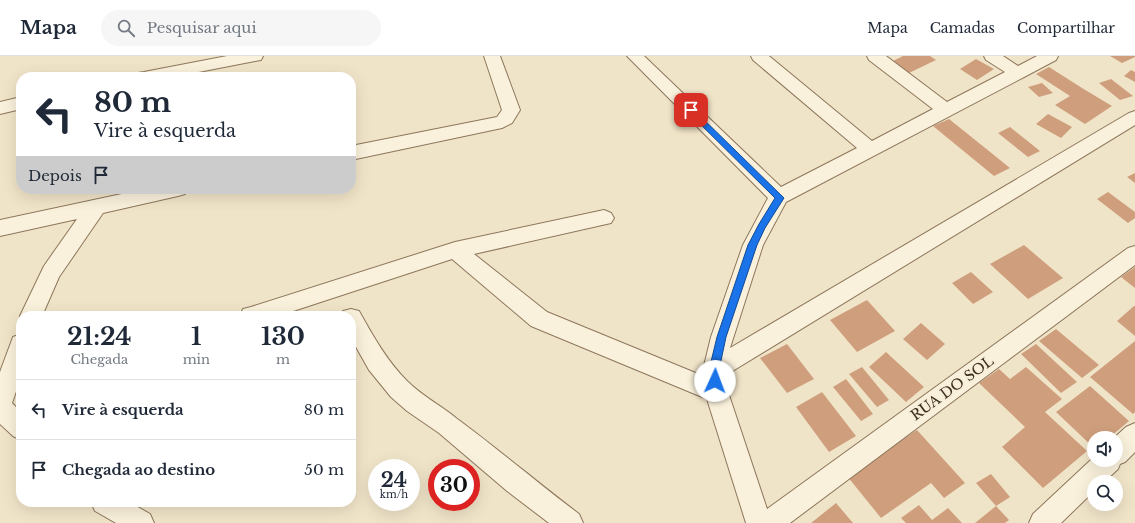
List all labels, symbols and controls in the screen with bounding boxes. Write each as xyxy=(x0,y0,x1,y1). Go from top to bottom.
search box xyxy=(101,10,381,46)
text: Mapa xyxy=(20,16,77,39)
icon: search xyxy=(115,17,137,39)
text: Pesquisar aqui xyxy=(147,18,257,37)
text: Mapa xyxy=(867,19,908,37)
text: Camadas xyxy=(930,19,995,37)
text: Compartilhar xyxy=(1017,19,1115,37)
text: 80 m xyxy=(94,85,171,120)
icon: left xyxy=(28,88,80,140)
pin xyxy=(674,93,708,127)
icon: arrive xyxy=(680,99,702,121)
text: Vire à esquerda xyxy=(94,120,236,142)
icon: arrive xyxy=(90,164,112,186)
text: Depois xyxy=(28,166,82,185)
text: 21:24 xyxy=(67,322,132,351)
text: 1 xyxy=(191,322,202,351)
text: 130 xyxy=(261,322,305,351)
text: Chegada xyxy=(70,351,128,368)
text: min xyxy=(183,351,210,368)
text: m xyxy=(276,351,290,368)
street label: RUA DO SOL xyxy=(907,352,997,424)
position arrow xyxy=(694,360,736,402)
icon: left xyxy=(28,399,50,421)
text: Vire à esquerda xyxy=(62,400,184,419)
text: 80 m xyxy=(304,400,344,419)
map controls xyxy=(1087,431,1123,511)
button: sound xyxy=(1087,431,1123,467)
icon: arrive xyxy=(28,459,50,481)
speed limit sign: 30 xyxy=(428,459,480,511)
text: Chegada ao destino xyxy=(62,460,215,479)
text: 50 m xyxy=(304,460,344,479)
text: 24 xyxy=(381,468,407,492)
button: search xyxy=(1087,475,1123,511)
text: km/h xyxy=(380,488,408,501)

